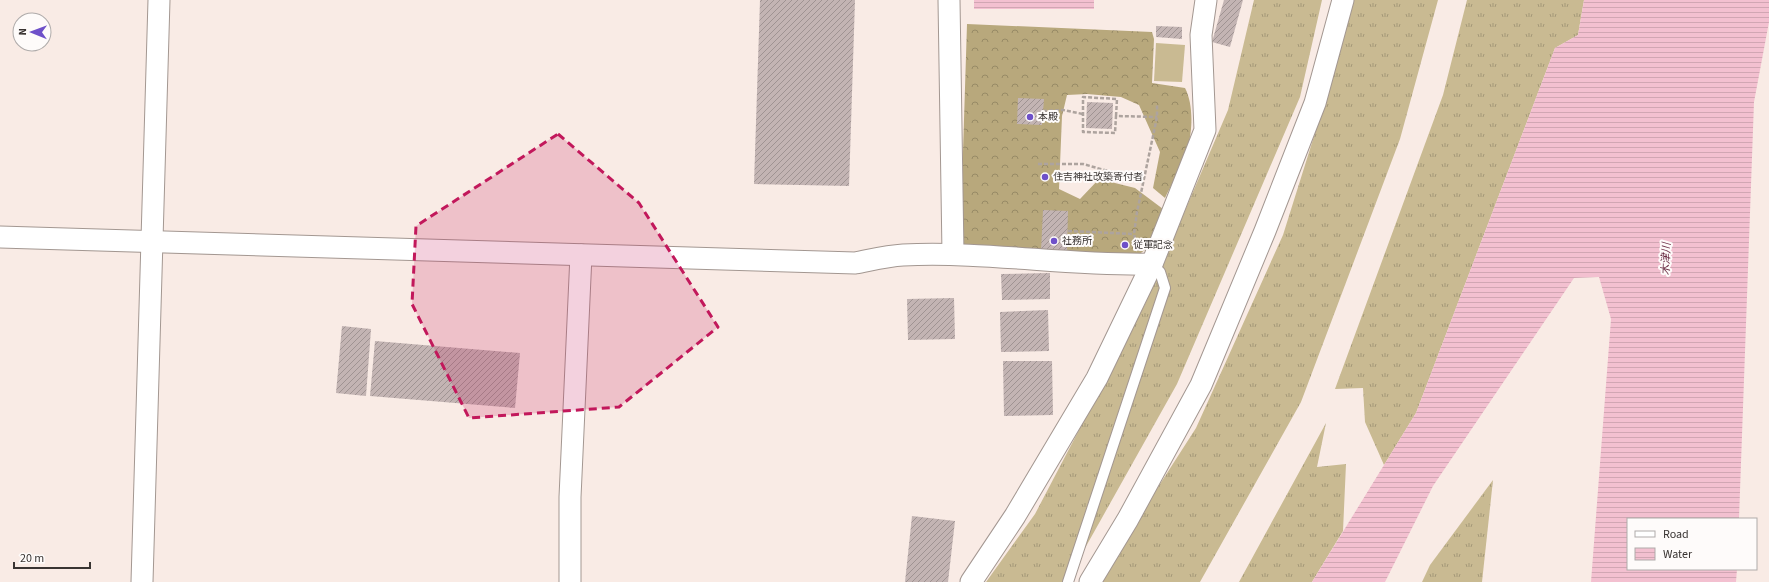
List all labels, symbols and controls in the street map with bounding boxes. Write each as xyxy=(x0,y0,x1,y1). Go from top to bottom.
north arrow xyxy=(12,12,52,52)
text: N xyxy=(15,28,30,36)
place label: 本殿 xyxy=(1038,110,1058,124)
marker: 本殿 xyxy=(1025,112,1035,122)
place label: 住吉神社改築寄付者 xyxy=(1053,170,1143,184)
marker: 住吉神社改築寄付者 xyxy=(1040,172,1050,182)
place label: 社務所 xyxy=(1062,234,1092,248)
marker: 社務所 xyxy=(1049,236,1059,246)
place label: 従軍記念 xyxy=(1133,238,1173,252)
marker: 従軍記念 xyxy=(1120,240,1130,250)
water label: 木津川 xyxy=(1658,241,1674,276)
legend xyxy=(1627,518,1757,570)
text: Road xyxy=(1663,526,1689,543)
scale bar xyxy=(14,544,90,570)
text: Water xyxy=(1663,546,1693,563)
text: 20 m xyxy=(20,550,44,567)

